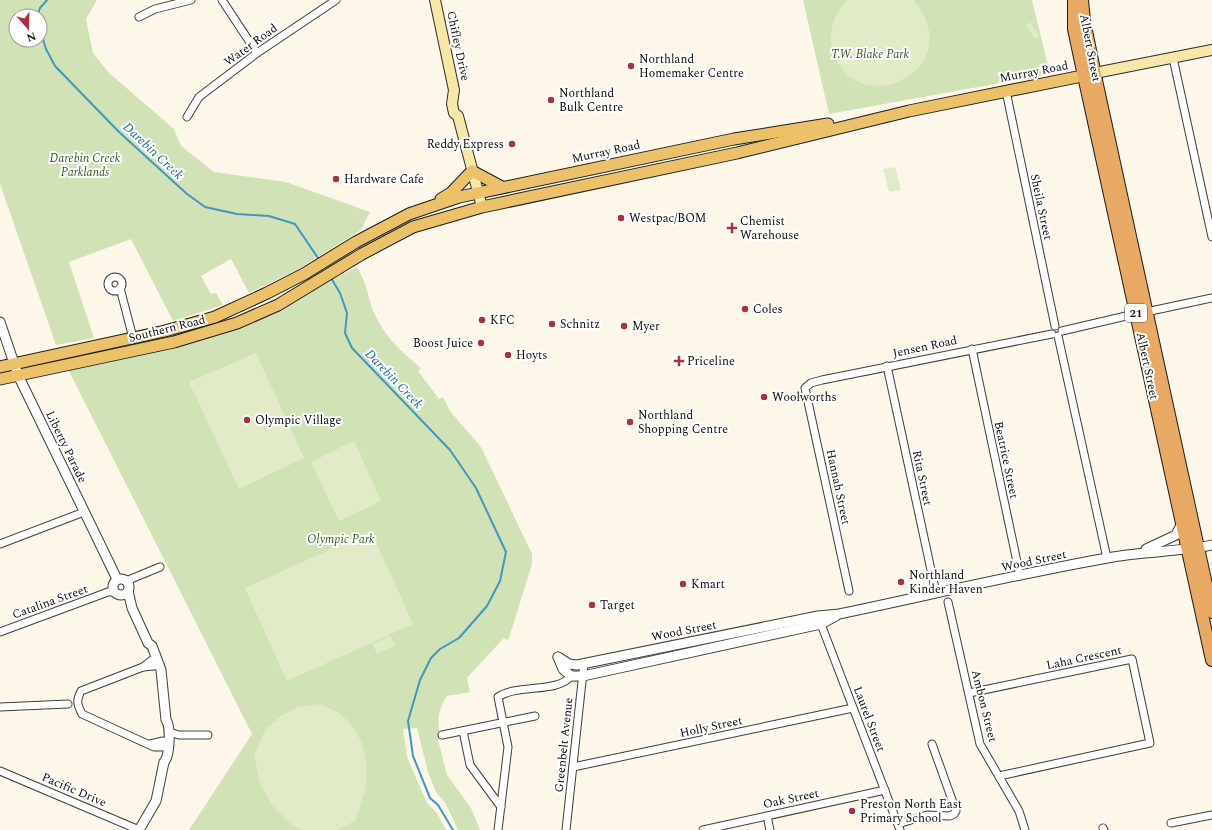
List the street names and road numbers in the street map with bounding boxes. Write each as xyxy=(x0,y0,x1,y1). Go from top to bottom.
street label: Chifley Drive xyxy=(441,9,475,83)
street label: Albert Street xyxy=(1074,13,1106,83)
street label: Water Road xyxy=(220,19,282,71)
street label: Murray Road xyxy=(998,56,1070,88)
street label: Murray Road xyxy=(570,135,642,169)
street label: Sheila Street xyxy=(1025,172,1057,242)
road number: 21 xyxy=(1125,304,1147,322)
street label: Southern Road xyxy=(127,310,208,348)
street label: Jensen Road xyxy=(891,331,959,363)
street label: Albert Street xyxy=(1131,331,1163,401)
street label: Liberty Parade xyxy=(40,408,92,486)
street label: Beatrice Street xyxy=(989,420,1023,500)
street label: Hannah Street xyxy=(821,447,855,527)
street label: Rita Street xyxy=(907,448,937,508)
street label: Wood Street xyxy=(1000,545,1068,577)
street label: Catalina Street xyxy=(10,580,90,624)
street label: Wood Street xyxy=(650,615,718,647)
street label: Laha Crescent xyxy=(1045,641,1123,675)
street label: Ambon Street xyxy=(966,668,1002,744)
street label: Laurel Street xyxy=(848,683,890,755)
street label: Greenbelt Avenue xyxy=(550,696,578,793)
street label: Holly Street xyxy=(678,711,744,743)
street label: Pacific Drive xyxy=(39,768,110,812)
street label: Oak Street xyxy=(761,784,821,814)

